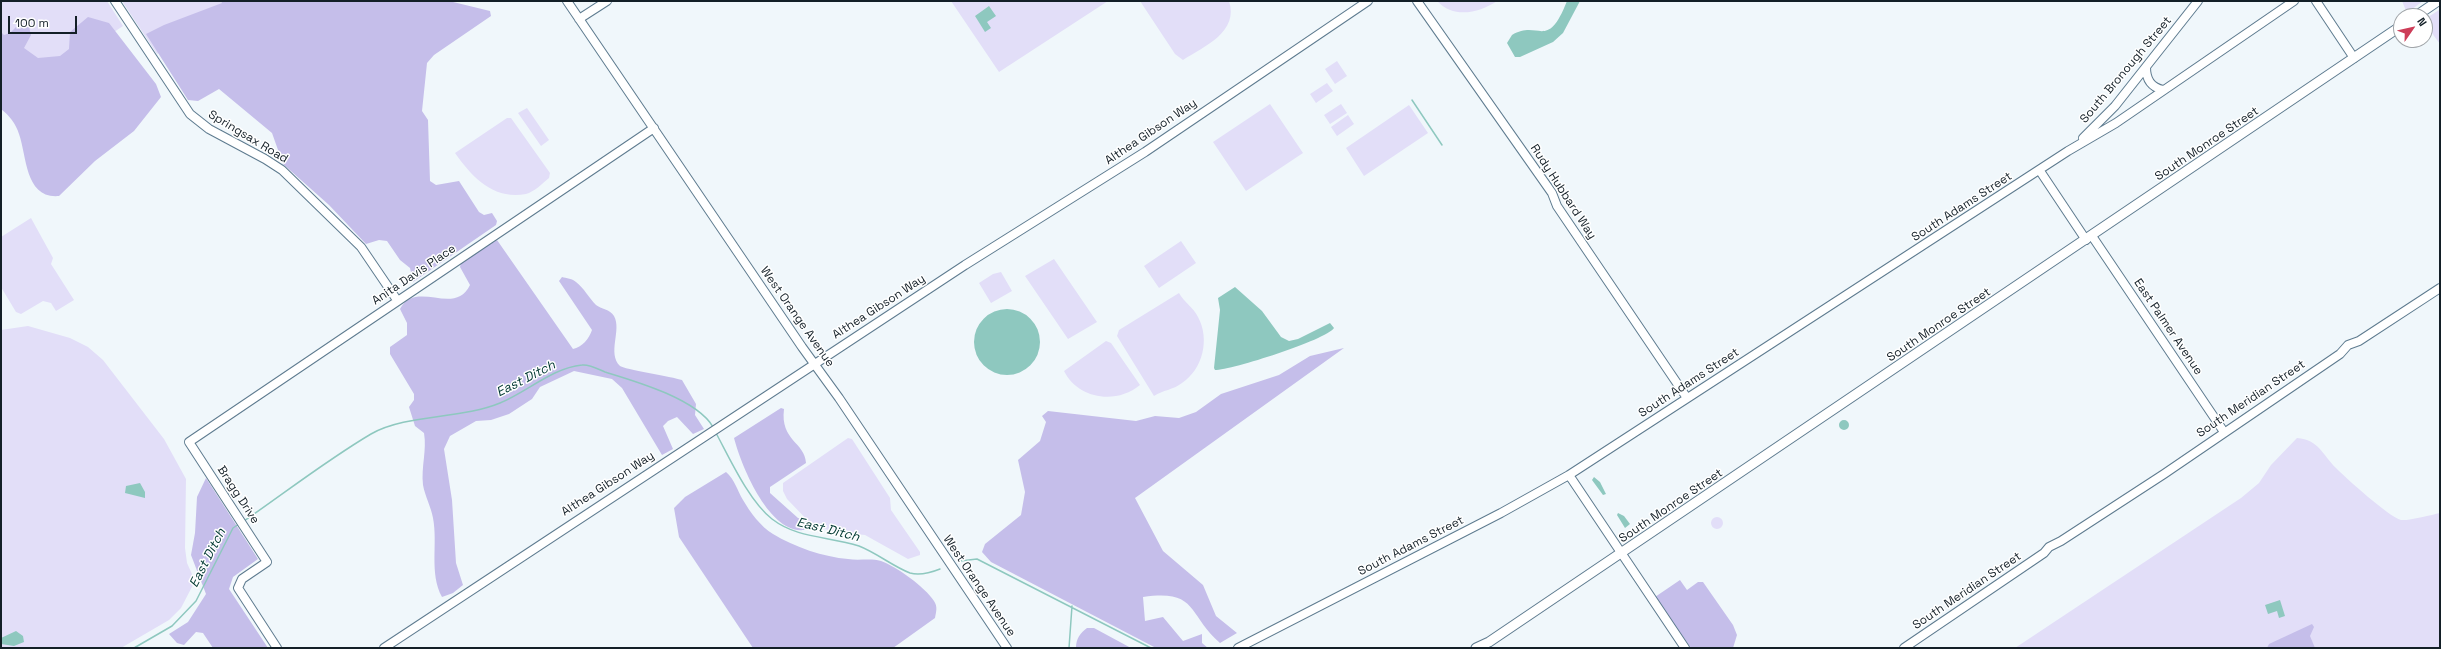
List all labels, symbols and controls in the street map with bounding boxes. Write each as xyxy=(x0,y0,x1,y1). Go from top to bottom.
scale bar xyxy=(10,8,79,34)
north arrow xyxy=(2393,8,2433,48)
street label: South Bronough Street xyxy=(2077,14,2175,126)
text: 100 m xyxy=(15,15,49,31)
text: N xyxy=(2414,15,2430,29)
street label: Althea Gibson Way xyxy=(1102,96,1200,168)
street label: South Monroe Street xyxy=(2152,104,2262,184)
street label: Springsax Road xyxy=(206,108,290,166)
street label: Rudy Hubbard Way xyxy=(1527,142,1599,242)
street label: South Adams Street xyxy=(1909,169,2015,245)
street label: Anita Davis Place xyxy=(369,242,459,308)
street label: West Orange Avenue xyxy=(757,264,837,370)
street label: Althea Gibson Way xyxy=(830,272,928,342)
street label: East Palmer Avenue xyxy=(2131,276,2205,378)
street label: South Monroe Street xyxy=(1884,285,1994,365)
street label: South Adams Street xyxy=(1636,345,1742,421)
street label: South Meridian Street xyxy=(2194,357,2308,441)
water label: East Ditch xyxy=(494,358,558,400)
street label: Althea Gibson Way xyxy=(559,449,657,519)
street label: Bragg Drive xyxy=(214,463,262,527)
street label: South Monroe Street xyxy=(1616,466,1726,546)
street label: South Adams Street xyxy=(1356,513,1466,579)
water label: East Ditch xyxy=(795,515,861,545)
water label: East Ditch xyxy=(187,526,229,590)
street label: West Orange Avenue xyxy=(940,533,1018,639)
street label: South Meridian Street xyxy=(1910,549,2024,633)

